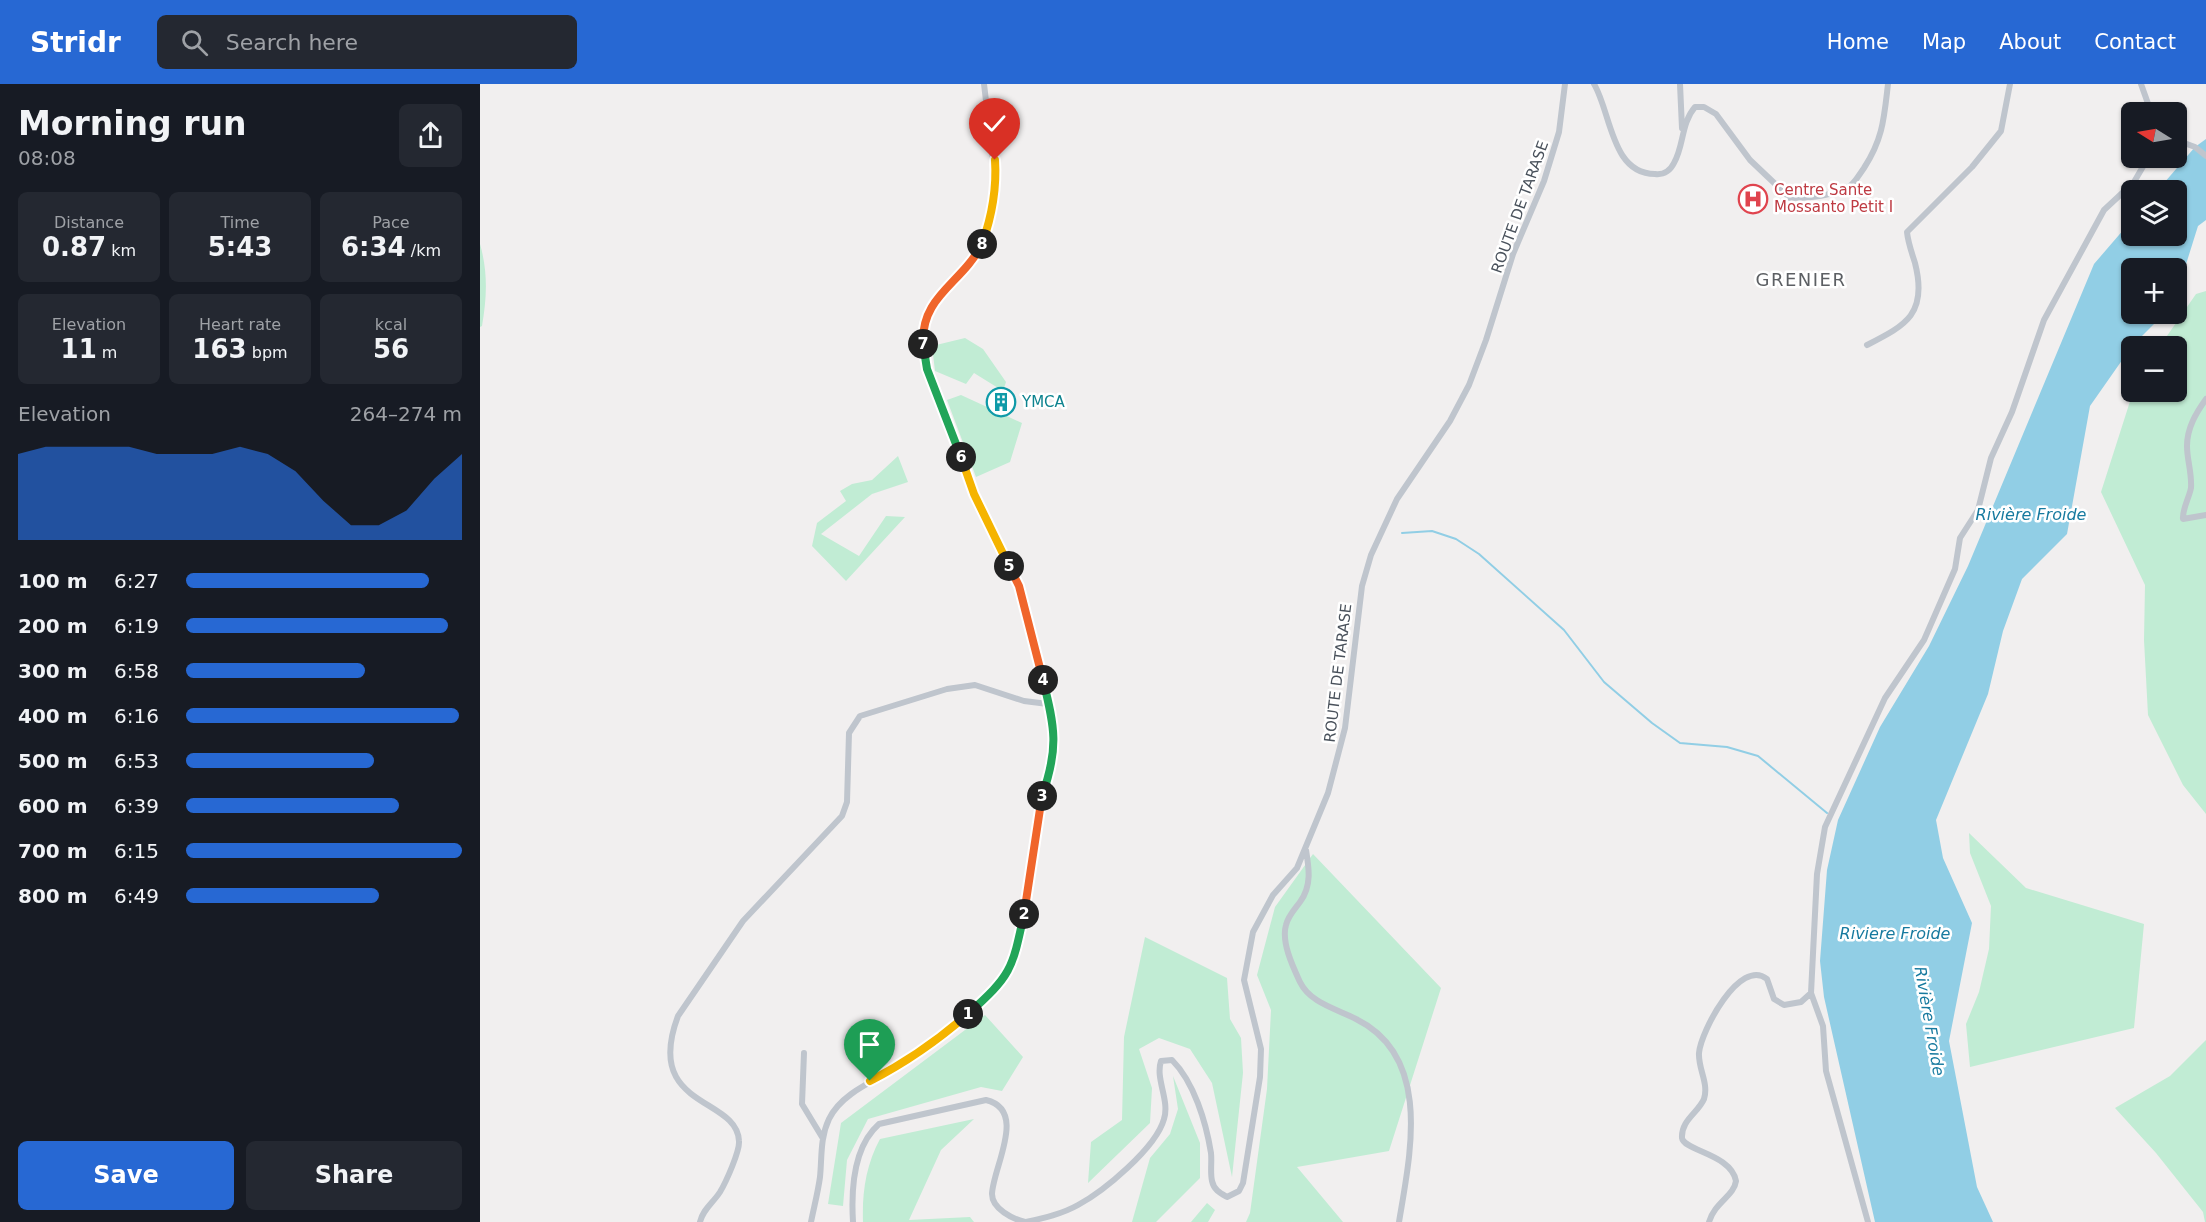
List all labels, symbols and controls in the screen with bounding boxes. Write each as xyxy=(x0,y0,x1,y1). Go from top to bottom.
search box xyxy=(157,15,577,69)
text: Stridr xyxy=(30,26,121,59)
icon: search xyxy=(178,26,211,59)
text: Search here xyxy=(226,30,358,55)
text: Home xyxy=(1827,30,1889,54)
text: Map xyxy=(1922,30,1966,54)
text: About xyxy=(1999,30,2061,54)
text: Contact xyxy=(2094,30,2176,54)
pin xyxy=(969,98,1020,160)
north arrow xyxy=(2121,102,2187,168)
map controls xyxy=(2121,102,2187,402)
text: Morning run xyxy=(18,104,246,143)
button: share xyxy=(399,104,462,167)
icon: check xyxy=(978,107,1011,140)
street label: ROUTE DE TARASE xyxy=(1488,138,1552,276)
text: 08:08 xyxy=(18,146,76,170)
button: layers xyxy=(2121,180,2187,246)
place label: Centre Sante Mossanto Petit I xyxy=(1774,181,1893,216)
hospital icon: Centre Sante Mossanto Petit I xyxy=(1737,183,1769,215)
text: Distance xyxy=(54,213,124,232)
text: Time xyxy=(220,213,260,232)
text: Pace xyxy=(372,213,410,232)
pin: 8 xyxy=(967,229,997,259)
text: 0.87 xyxy=(42,232,106,262)
text: 5:43 xyxy=(208,232,272,262)
text: 6:34 xyxy=(341,232,406,262)
text: 8 xyxy=(976,234,988,253)
text: km xyxy=(106,241,136,260)
text: /km xyxy=(406,241,441,260)
button: + xyxy=(2121,258,2187,324)
district label: GRENIER xyxy=(1756,269,1846,290)
text: Elevation xyxy=(52,315,126,334)
text: Heart rate xyxy=(199,315,281,334)
text: kcal xyxy=(375,315,407,334)
pin: 7 xyxy=(908,329,938,359)
text: 11 xyxy=(61,334,97,364)
text: 163 xyxy=(192,334,247,364)
text: 56 xyxy=(373,334,409,364)
text: 7 xyxy=(917,334,929,353)
button: − xyxy=(2121,336,2187,402)
text: m xyxy=(97,343,117,362)
text: bpm xyxy=(247,343,288,362)
building icon: YMCA xyxy=(985,386,1017,418)
place label: YMCA xyxy=(1021,393,1066,411)
text: Elevation xyxy=(18,402,111,426)
text: 264–274 m xyxy=(350,402,462,426)
pin: 6 xyxy=(946,442,976,472)
text: 6 xyxy=(955,447,967,466)
water label: Rivière Froide xyxy=(1976,505,2087,524)
pin: 5 xyxy=(994,551,1024,581)
text: 5 xyxy=(1003,556,1015,575)
text: 100 m xyxy=(18,569,88,593)
text: 6:27 xyxy=(114,569,159,593)
street label: ROUTE DE TARASE xyxy=(1321,603,1355,743)
text: 200 m xyxy=(18,614,88,638)
text: 6:19 xyxy=(114,614,159,638)
text: 300 m xyxy=(18,659,88,683)
text: 6:58 xyxy=(114,659,159,683)
pin: 4 xyxy=(1028,665,1058,695)
text: 4 xyxy=(1037,670,1049,689)
text: 400 m xyxy=(18,704,88,728)
text: 6:16 xyxy=(114,704,159,728)
text: 500 m xyxy=(18,749,88,773)
text: 6:53 xyxy=(114,749,159,773)
pin: 3 xyxy=(1027,781,1057,811)
text: 3 xyxy=(1036,786,1048,805)
text: 600 m xyxy=(18,794,88,818)
text: 6:39 xyxy=(114,794,159,818)
text: 700 m xyxy=(18,839,88,863)
text: 6:15 xyxy=(114,839,159,863)
text: 800 m xyxy=(18,884,88,908)
text: 6:49 xyxy=(114,884,159,908)
pin: 2 xyxy=(1009,899,1039,929)
text: 2 xyxy=(1018,904,1030,923)
water label: Riviere Froide xyxy=(1840,924,1951,943)
water label: Rivière Froide xyxy=(1911,965,1949,1077)
pin: 1 xyxy=(953,999,983,1029)
text: 1 xyxy=(962,1004,974,1023)
pin xyxy=(844,1019,895,1081)
icon: arrive xyxy=(853,1028,886,1061)
button: Save xyxy=(18,1141,234,1210)
button: Share xyxy=(246,1141,462,1210)

